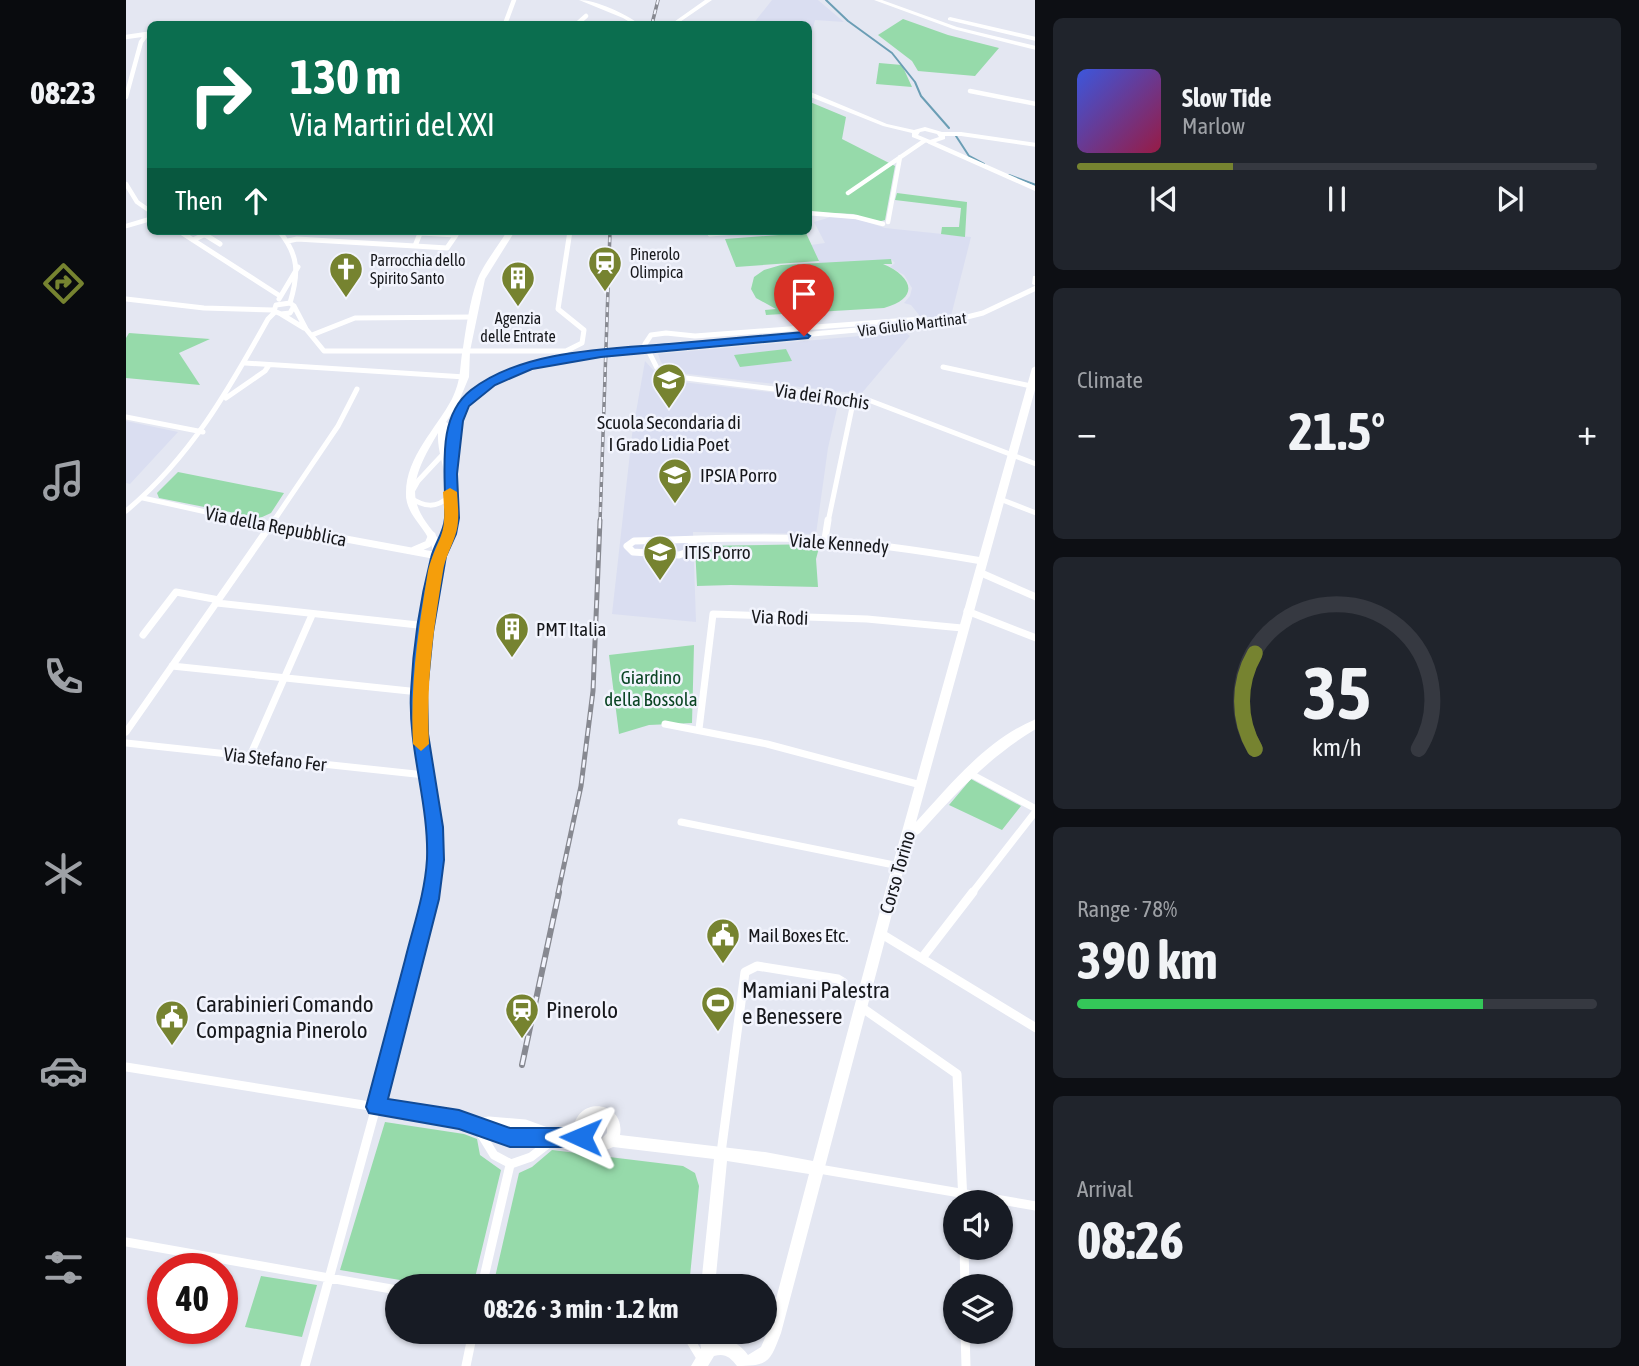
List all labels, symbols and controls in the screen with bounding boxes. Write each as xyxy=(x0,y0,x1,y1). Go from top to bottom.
text: 130 m xyxy=(290,48,401,104)
icon: right xyxy=(175,49,266,140)
text: 08:23 xyxy=(30,74,96,111)
text: Slow Tide xyxy=(1182,83,1272,113)
text: Via Martiri del XXI xyxy=(290,106,495,143)
text: Marlow xyxy=(1182,113,1245,139)
icon: previous xyxy=(1145,180,1183,218)
icon: pause xyxy=(1318,180,1356,218)
icon: next xyxy=(1491,180,1529,218)
icon: ahead xyxy=(237,182,275,220)
text: Then xyxy=(175,186,223,216)
station icon: Pinerolo Olimpica xyxy=(586,244,624,293)
place label: Pinerolo Olimpica xyxy=(630,245,683,282)
church icon: Parrocchia dello Spirito Santo xyxy=(327,250,365,299)
place label: Parrocchia dello Spirito Santo xyxy=(370,251,466,288)
icon: directions xyxy=(39,259,88,308)
building icon: Agenzia delle Entrate xyxy=(499,259,537,308)
pin xyxy=(774,264,834,336)
icon: arrive xyxy=(785,275,823,313)
street label: Via Giulio Martinat xyxy=(857,308,968,340)
place label: Agenzia delle Entrate xyxy=(480,309,556,345)
school or university icon: Scuola Secondaria di I Grado Lidia Poet xyxy=(650,361,688,410)
text: Climate xyxy=(1077,367,1143,393)
street label: Via dei Rochis xyxy=(773,378,871,414)
text: 21.5° xyxy=(1289,401,1385,461)
text: − xyxy=(1077,410,1097,453)
text: + xyxy=(1577,410,1597,453)
place label: Scuola Secondaria di I Grado Lidia Poet xyxy=(597,411,741,455)
icon: music xyxy=(39,456,88,505)
school or university icon: IPSIA Porro xyxy=(656,456,694,505)
place label: IPSIA Porro xyxy=(700,464,777,486)
street label: Via della Repubblica xyxy=(203,501,349,551)
street label: Viale Kennedy xyxy=(788,529,890,557)
school or university icon: ITIS Porro xyxy=(641,533,679,582)
place label: ITIS Porro xyxy=(684,541,751,563)
street label: Via Rodi xyxy=(751,605,809,629)
building icon: PMT Italia xyxy=(493,610,531,659)
place label: PMT Italia xyxy=(536,618,606,640)
text: 35 xyxy=(1303,651,1371,734)
icon: phone xyxy=(39,652,88,701)
park label: Giardino della Bossola xyxy=(604,666,698,710)
text: km/h xyxy=(1312,733,1362,761)
street label: Via Stefano Fer xyxy=(222,743,328,775)
street label: Corso Torino xyxy=(875,828,919,916)
icon: climate xyxy=(39,849,88,898)
text: Range · 78% xyxy=(1077,896,1177,922)
public building icon: Mail Boxes Etc. xyxy=(704,916,742,965)
place label: Mail Boxes Etc. xyxy=(748,924,849,946)
text: 390 km xyxy=(1077,930,1218,990)
place label: Mamiani Palestra e Benessere xyxy=(742,977,890,1029)
sports icon: Mamiani Palestra e Benessere xyxy=(699,984,737,1033)
place label: Carabinieri Comando Compagnia Pinerolo xyxy=(196,991,374,1043)
station icon: Pinerolo xyxy=(503,991,541,1040)
place label: Pinerolo xyxy=(546,997,618,1023)
public building icon: Carabinieri Comando Compagnia Pinerolo xyxy=(153,998,191,1047)
icon: car xyxy=(39,1046,88,1095)
position arrow xyxy=(544,1100,618,1174)
text: Arrival xyxy=(1077,1176,1133,1202)
map controls xyxy=(943,1190,1013,1344)
button: sound xyxy=(943,1190,1013,1260)
text: 08:26 xyxy=(1077,1210,1184,1270)
icon: filters xyxy=(39,1243,88,1292)
speed limit sign: 40 xyxy=(147,1253,238,1344)
button: layers xyxy=(943,1274,1013,1344)
text: 08:26 · 3 min · 1.2 km xyxy=(484,1294,678,1324)

